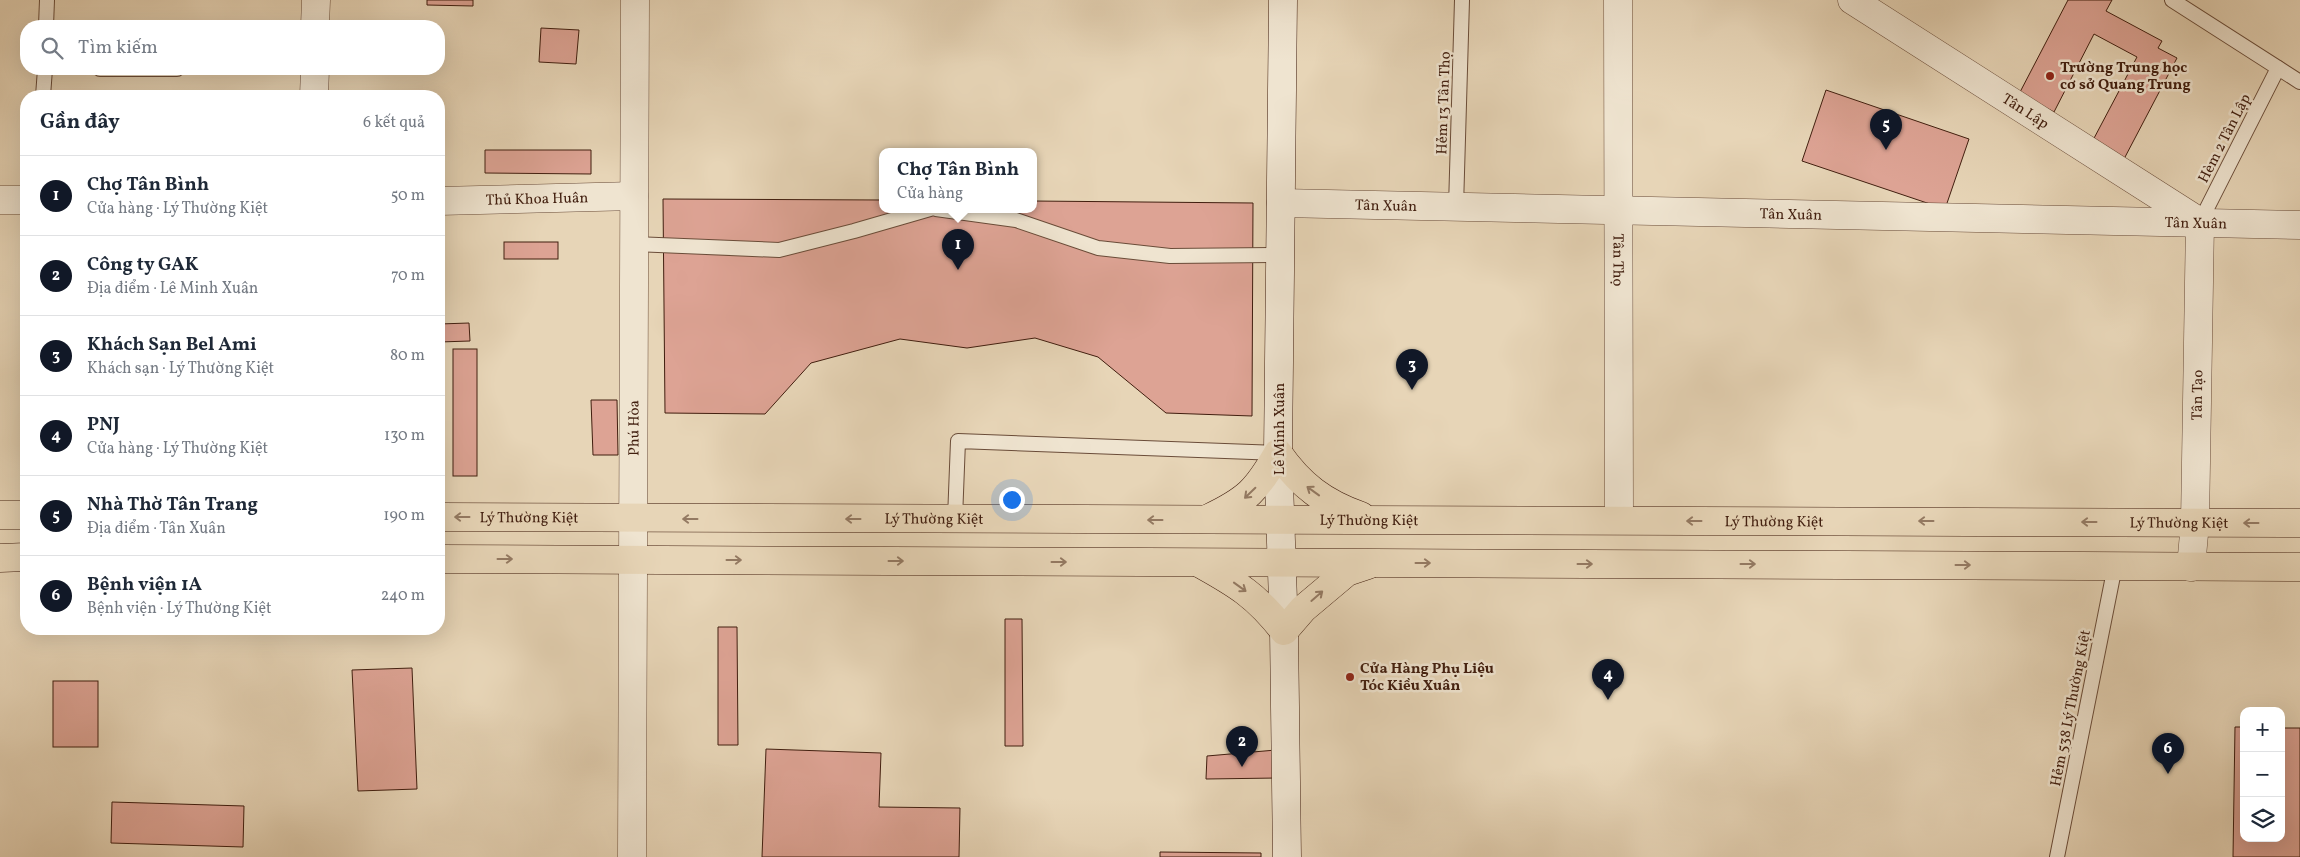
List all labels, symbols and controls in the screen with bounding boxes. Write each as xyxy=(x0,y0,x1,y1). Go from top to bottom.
search box xyxy=(20,20,445,75)
icon: search xyxy=(38,34,66,62)
text: Tìm kiếm xyxy=(78,35,158,61)
street label: Hẻm 13 Tân Thọ xyxy=(1432,51,1457,155)
place label: Trường Trung học cơ sở Quang Trung xyxy=(2060,58,2191,96)
marker: Trường Trung học cơ sở Quang Trung xyxy=(2044,70,2056,82)
street label: Tân Lập xyxy=(1997,89,2053,135)
street label: Hèm 2 Tân Lập xyxy=(2194,90,2257,187)
text: Gần đây xyxy=(40,108,120,137)
pin: 5 xyxy=(1870,109,1902,150)
text: 6 kết quả xyxy=(363,112,425,134)
popup xyxy=(879,148,1037,213)
text: Chợ Tân Bình xyxy=(897,157,1019,183)
text: Chợ Tân Bình xyxy=(87,172,209,198)
text: Cửa hàng xyxy=(897,183,963,205)
text: 1 xyxy=(53,185,59,207)
text: 50 m xyxy=(391,185,425,207)
street label: Thủ Khoa Huân xyxy=(485,188,589,212)
street label: Tân Xuân xyxy=(1355,196,1417,218)
text: Cửa hàng · Lý Thường Kiệt xyxy=(87,198,268,220)
street label: Tân Xuân xyxy=(1759,204,1822,227)
street label: Tân Xuân xyxy=(2164,213,2227,235)
pin: 1 xyxy=(942,229,974,270)
street label: Tân Thọ xyxy=(1606,234,1628,286)
text: Công ty GAK xyxy=(87,252,199,278)
text: 2 xyxy=(52,265,60,287)
text: 70 m xyxy=(391,265,425,287)
text: Địa điểm · Lê Minh Xuân xyxy=(87,278,258,300)
text: Khách Sạn Bel Ami xyxy=(87,332,257,358)
text: 3 xyxy=(52,345,60,367)
text: 80 m xyxy=(390,345,425,367)
pin: 3 xyxy=(1396,349,1428,390)
text: Khách sạn · Lý Thường Kiệt xyxy=(87,358,274,380)
street label: Tân Tạo xyxy=(2188,370,2209,421)
street label: Lê Minh Xuân xyxy=(1270,383,1291,475)
street label: Phú Hòa xyxy=(624,400,646,456)
text: PNJ xyxy=(87,412,120,438)
text: 4 xyxy=(51,425,61,447)
text: 130 m xyxy=(384,425,425,447)
text: Cửa hàng · Lý Thường Kiệt xyxy=(87,438,268,460)
one-way arrow xyxy=(1306,486,1320,496)
your location xyxy=(999,487,1025,513)
one-way arrow xyxy=(1244,487,1256,499)
text: Nhà Thờ Tân Trang xyxy=(87,492,258,518)
text: 5 xyxy=(52,505,60,527)
text: 190 m xyxy=(383,505,425,527)
street label: Lý Thường Kiệt xyxy=(479,508,579,529)
street label: Lý Thường Kiệt xyxy=(884,509,984,531)
street label: Lý Thường Kiệt xyxy=(1319,511,1419,532)
one-way arrow xyxy=(454,512,470,522)
street label: Lý Thường Kiệt xyxy=(1724,512,1824,533)
street label: Lý Thường Kiệt xyxy=(2129,513,2229,535)
one-way arrow xyxy=(683,514,699,524)
one-way arrow xyxy=(845,514,862,524)
one-way arrow xyxy=(1148,515,1164,525)
one-way arrow xyxy=(1686,516,1702,526)
one-way arrow xyxy=(1919,517,1935,526)
one-way arrow xyxy=(2081,517,2098,527)
text: Địa điểm · Tân Xuân xyxy=(87,518,226,540)
one-way arrow xyxy=(2244,518,2260,528)
one-way arrow xyxy=(496,554,513,564)
one-way arrow xyxy=(726,555,742,565)
one-way arrow xyxy=(888,556,904,566)
one-way arrow xyxy=(1050,557,1067,567)
one-way arrow xyxy=(1414,558,1431,568)
one-way arrow xyxy=(1577,559,1593,568)
one-way arrow xyxy=(1740,559,1756,569)
one-way arrow xyxy=(1955,561,1971,570)
text: Bệnh viện 1A xyxy=(87,572,202,598)
one-way arrow xyxy=(1233,582,1247,592)
text: 6 xyxy=(52,585,60,607)
text: 240 m xyxy=(381,585,425,607)
one-way arrow xyxy=(1311,590,1324,602)
text: Bệnh viện · Lý Thường Kiệt xyxy=(87,598,272,620)
street label: Hẻm 538 Lý Thường Kiệt xyxy=(2046,628,2097,788)
place label: Cửa Hàng Phụ Liệu Tóc Kiều Xuân xyxy=(1360,659,1494,697)
pin: 4 xyxy=(1592,659,1624,700)
marker: Cửa Hàng Phụ Liệu Tóc Kiều Xuân xyxy=(1344,671,1356,683)
map controls xyxy=(2240,707,2285,842)
button: + xyxy=(2240,707,2285,752)
pin: 2 xyxy=(1226,726,1258,767)
pin: 6 xyxy=(2152,733,2184,774)
button: − xyxy=(2240,752,2285,797)
button: layers xyxy=(2240,797,2285,842)

